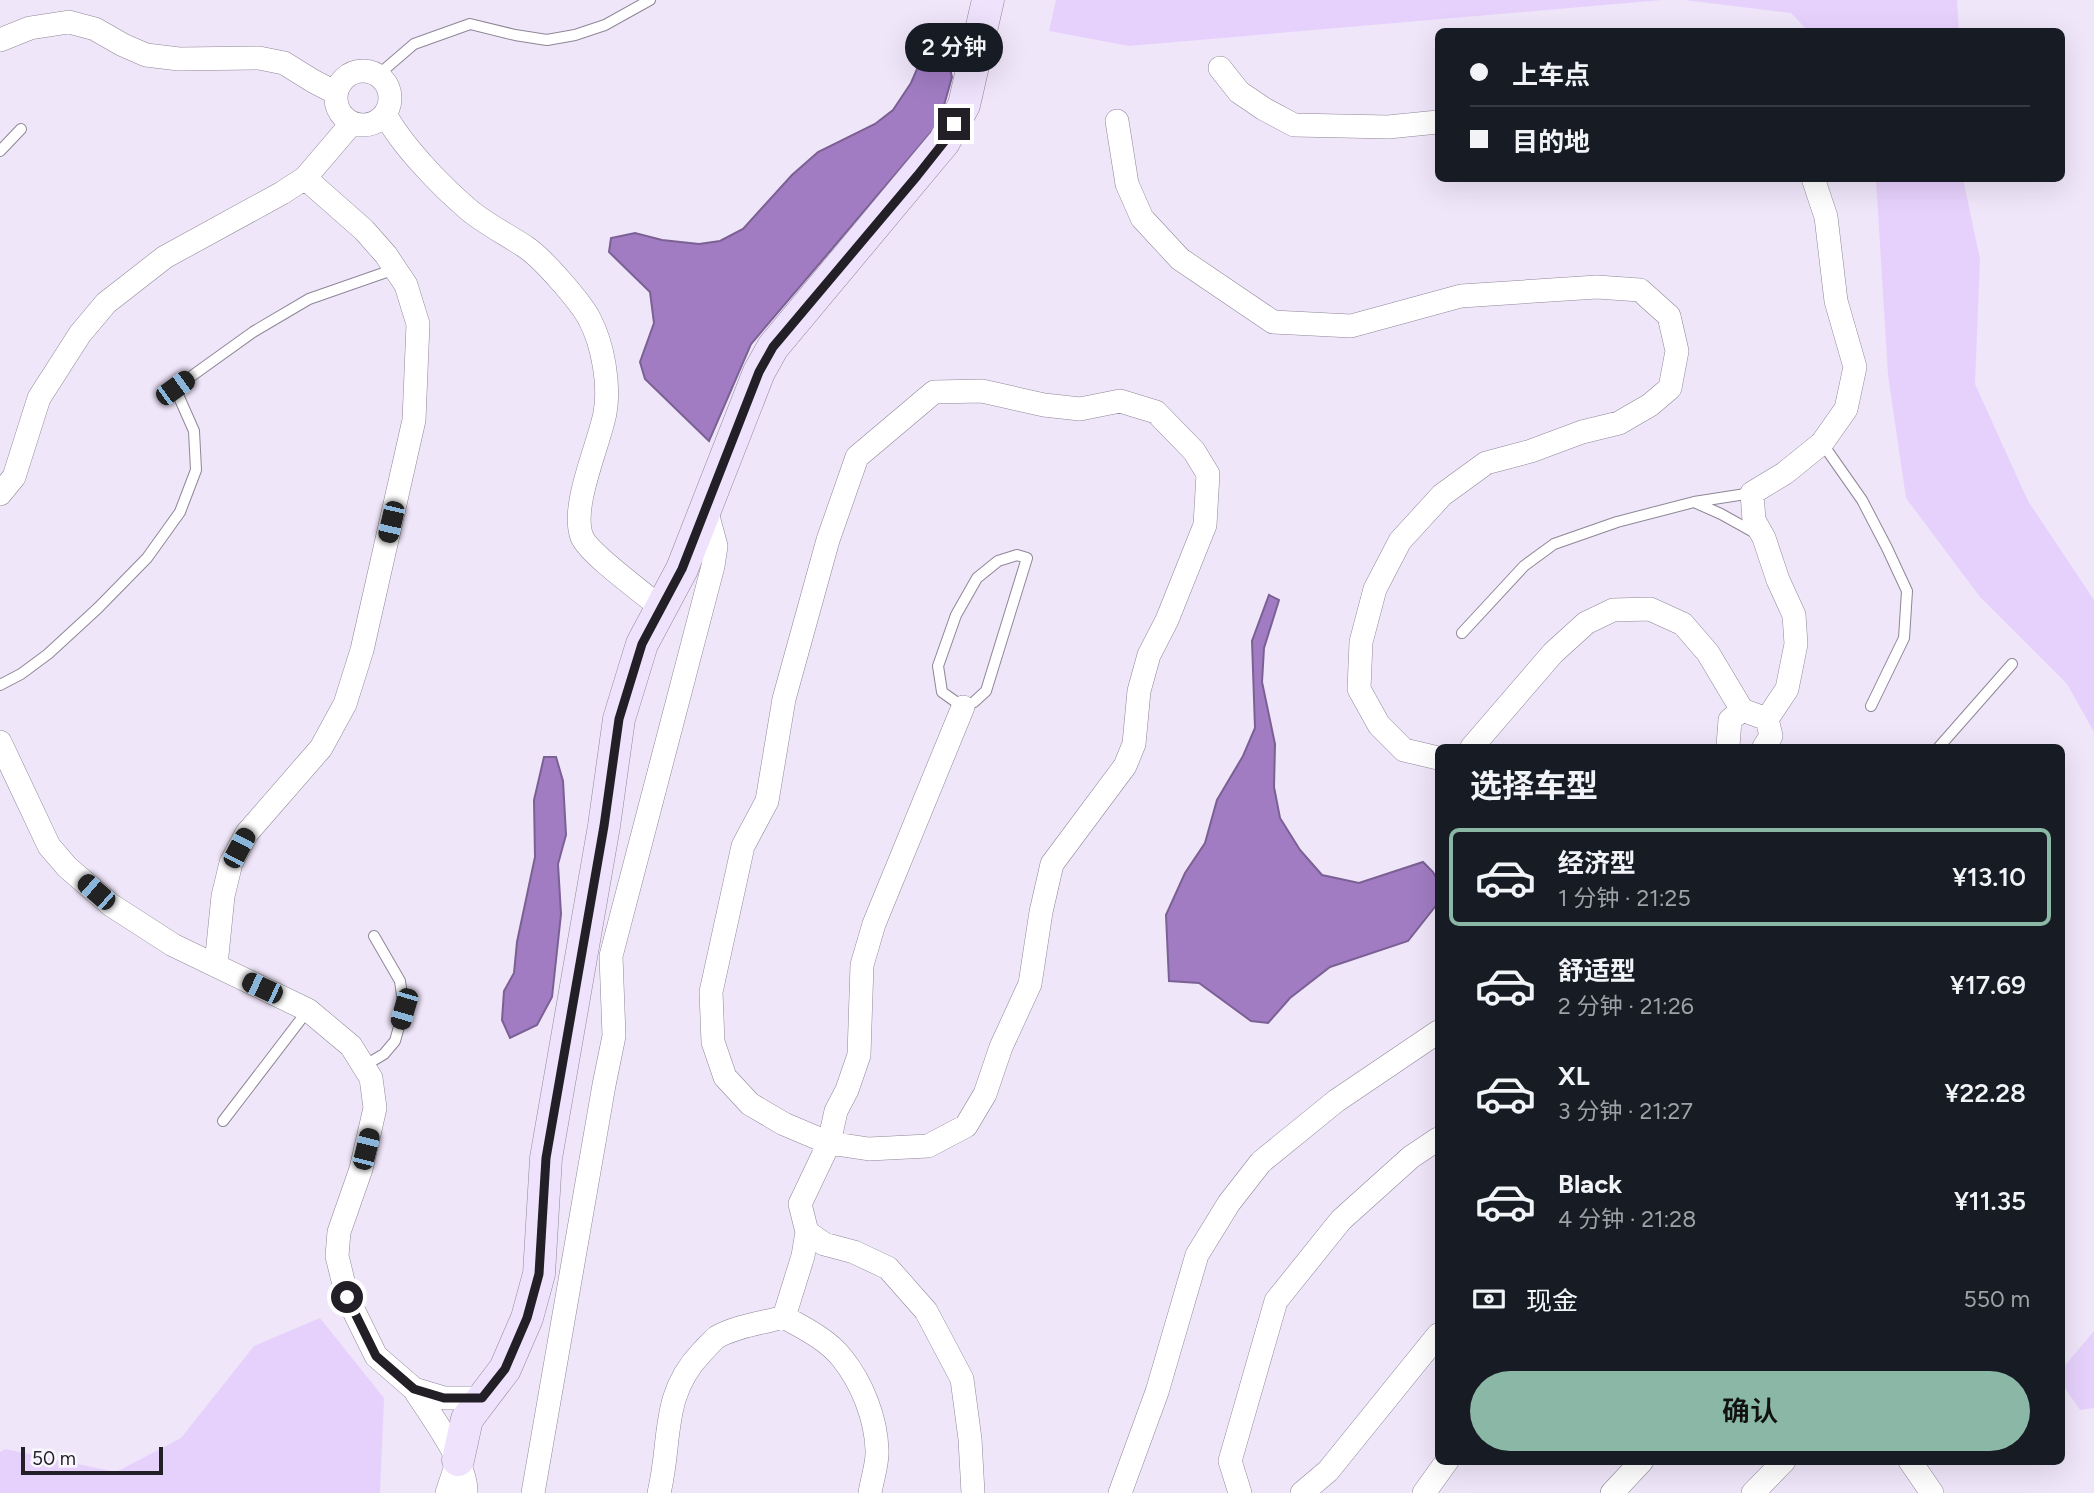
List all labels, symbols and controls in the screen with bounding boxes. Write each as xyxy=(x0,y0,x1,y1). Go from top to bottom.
callout: 2 分钟 xyxy=(905,23,1003,72)
text: 2 分钟 xyxy=(922,33,986,61)
text: 上车点 xyxy=(1512,59,1590,91)
route end xyxy=(938,108,970,140)
text: 目的地 xyxy=(1512,126,1590,158)
car xyxy=(152,367,199,409)
car xyxy=(377,499,406,545)
text: 选择车型 xyxy=(1470,767,1598,805)
car xyxy=(220,825,259,871)
icon: car xyxy=(1474,846,1537,909)
text: 经济型 xyxy=(1558,847,1636,879)
text: ¥13.10 xyxy=(1952,861,2026,893)
car xyxy=(74,870,119,914)
text: 1 分钟 · 21:25 xyxy=(1558,884,1691,912)
icon: car xyxy=(1474,954,1537,1017)
text: 舒适型 xyxy=(1558,955,1636,987)
text: ¥17.69 xyxy=(1950,969,2026,1001)
car xyxy=(239,970,286,1006)
car xyxy=(389,986,420,1032)
text: 2 分钟 · 21:26 xyxy=(1558,992,1694,1020)
text: XL xyxy=(1558,1060,1590,1092)
icon: car xyxy=(1474,1062,1537,1125)
text: ¥22.28 xyxy=(1945,1077,2026,1109)
text: 3 分钟 · 21:27 xyxy=(1558,1097,1693,1125)
car xyxy=(351,1126,382,1172)
text: Black xyxy=(1558,1168,1622,1200)
icon: car xyxy=(1474,1170,1537,1233)
text: ¥11.35 xyxy=(1954,1185,2026,1217)
text: 4 分钟 · 21:28 xyxy=(1558,1205,1696,1233)
icon: cash xyxy=(1470,1280,1508,1318)
route start xyxy=(331,1281,363,1313)
text: 现金 xyxy=(1526,1285,1578,1317)
text: 550 m xyxy=(1964,1285,2030,1313)
button: 确认 xyxy=(1470,1371,2030,1451)
scale bar xyxy=(21,1444,163,1476)
text: 50 m xyxy=(32,1447,76,1470)

